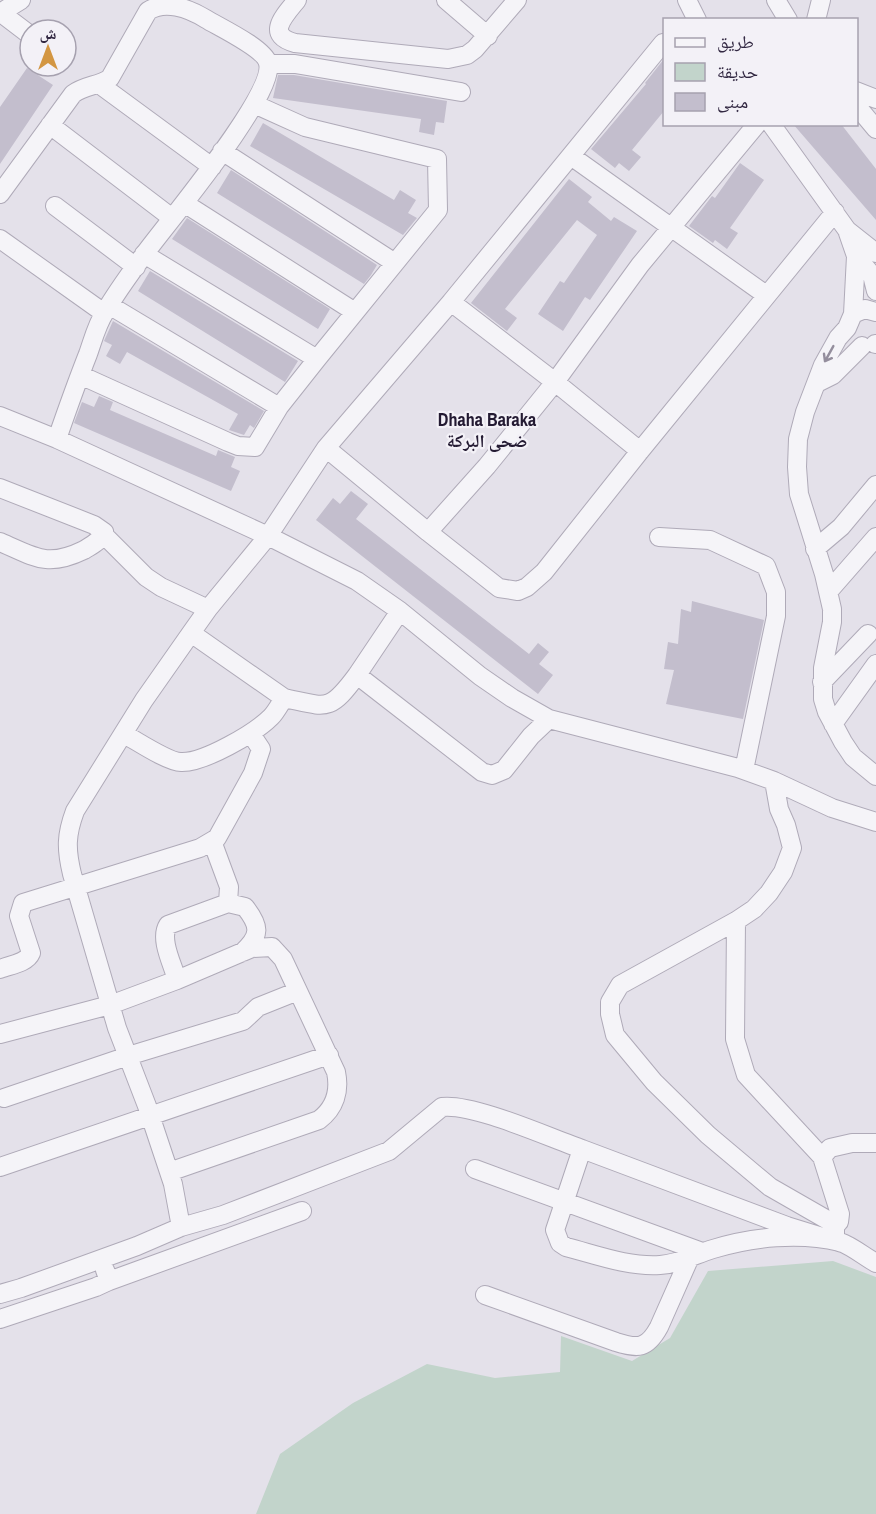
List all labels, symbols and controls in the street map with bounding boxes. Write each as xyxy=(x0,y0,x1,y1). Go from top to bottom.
north arrow xyxy=(18,18,78,78)
legend xyxy=(663,18,858,126)
text: ش xyxy=(40,22,57,44)
text: طريق xyxy=(717,29,754,54)
text: حديقة xyxy=(717,59,758,84)
text: مبنى xyxy=(717,89,748,114)
one-way arrow xyxy=(823,344,834,362)
district label: Dhaha Baraka ضحى البركة xyxy=(438,407,537,453)

